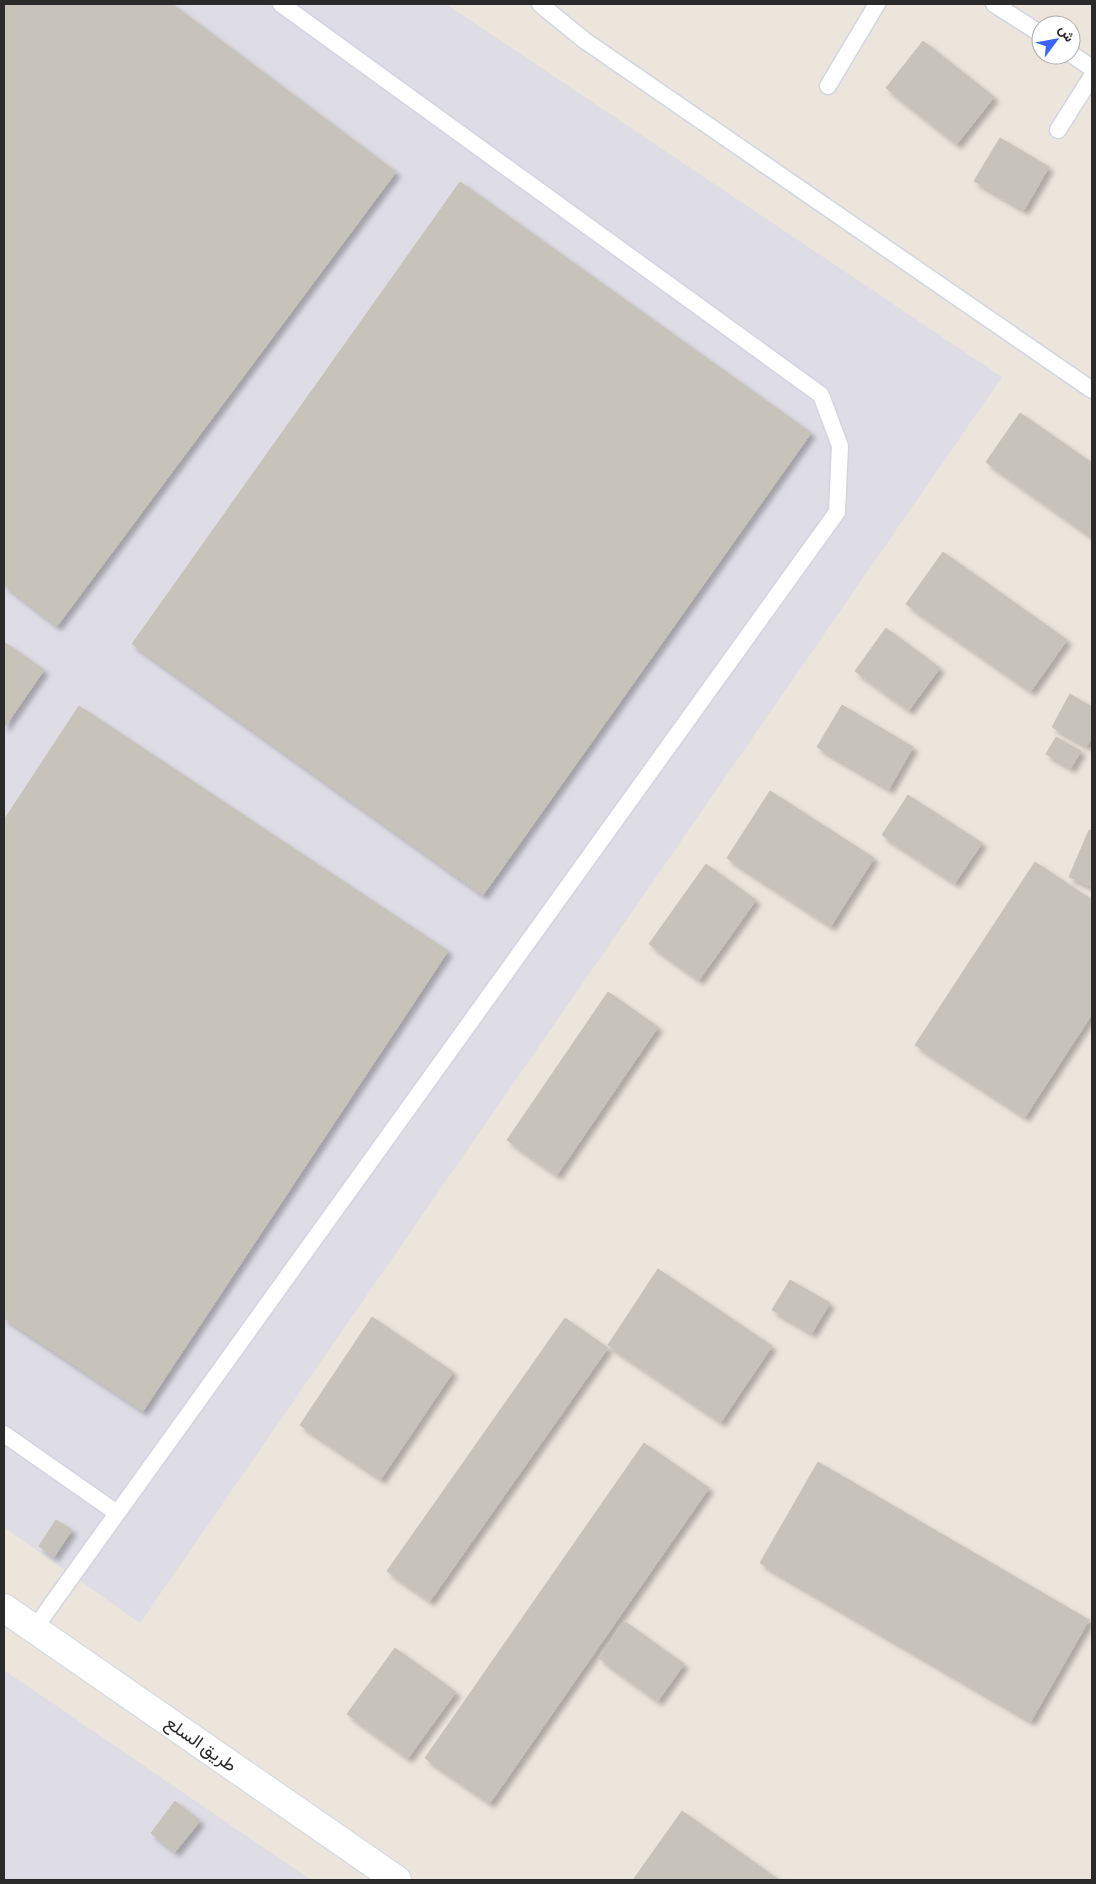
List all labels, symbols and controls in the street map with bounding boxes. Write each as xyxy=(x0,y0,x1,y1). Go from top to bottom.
north arrow xyxy=(1031,15,1081,65)
text: ش xyxy=(1055,22,1078,45)
street label: طريق السلع xyxy=(160,1712,240,1777)

